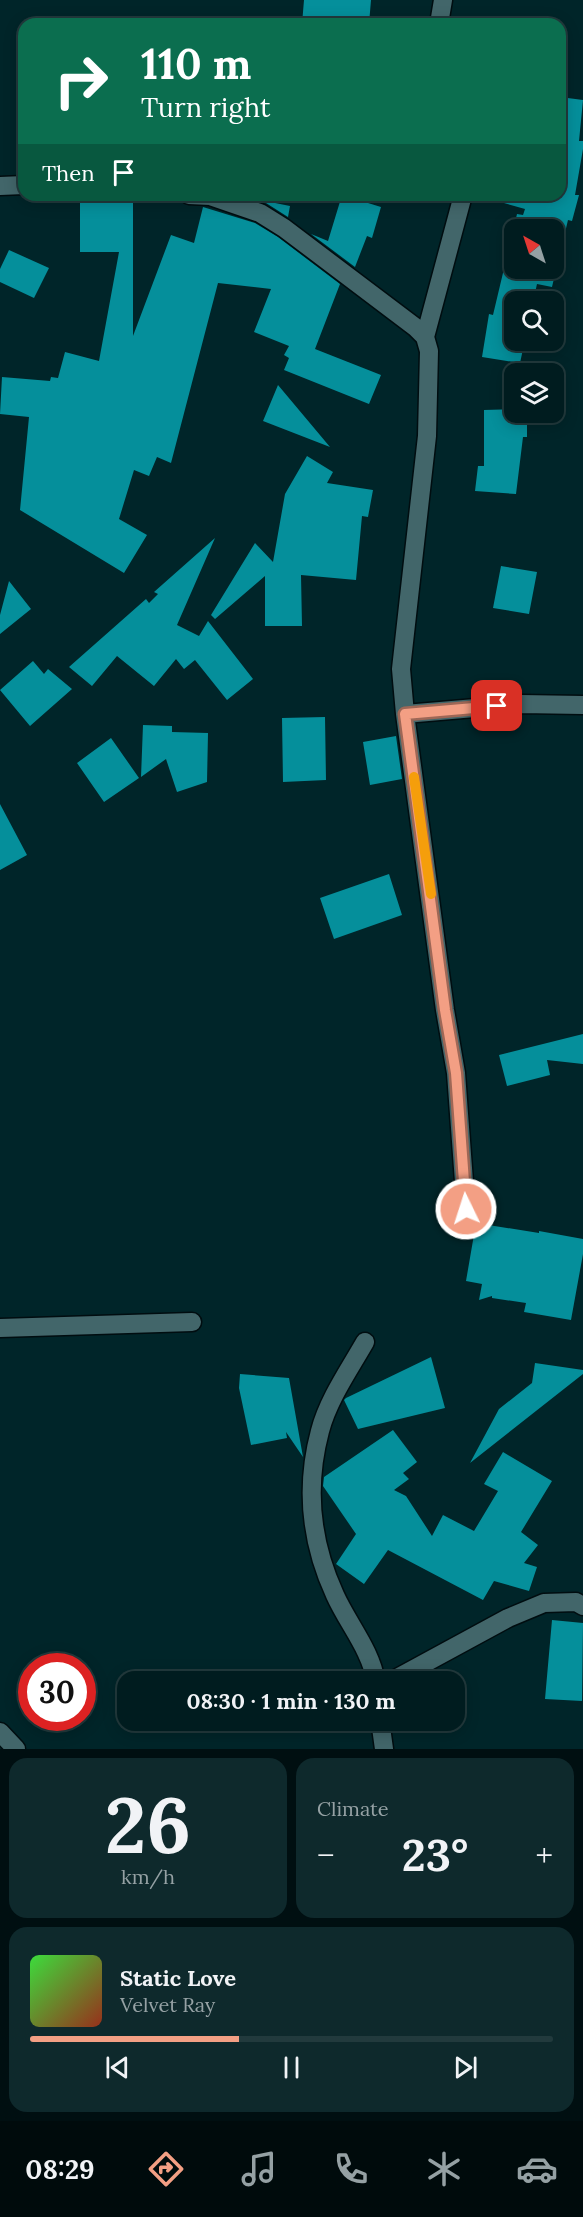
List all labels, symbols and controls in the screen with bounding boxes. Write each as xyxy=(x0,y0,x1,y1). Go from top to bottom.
text: 110 m xyxy=(141,37,252,91)
icon: right xyxy=(42,42,120,120)
text: Turn right xyxy=(141,90,270,124)
icon: arrive xyxy=(107,156,140,189)
text: Then xyxy=(42,159,95,187)
north arrow xyxy=(504,219,564,279)
map controls xyxy=(504,219,564,423)
button: search xyxy=(504,291,564,351)
button: layers xyxy=(504,363,564,423)
pin xyxy=(471,680,522,731)
icon: arrive xyxy=(480,689,513,722)
position arrow xyxy=(434,1177,498,1241)
speed limit sign: 30 xyxy=(18,1653,96,1731)
text: 08:30 · 1 min · 130 m xyxy=(187,1687,395,1715)
text: 26 xyxy=(105,1775,191,1874)
text: Climate xyxy=(317,1796,389,1821)
text: 23° xyxy=(402,1826,468,1883)
text: − xyxy=(317,1834,335,1876)
text: + xyxy=(535,1834,553,1876)
text: km/h xyxy=(121,1864,175,1889)
text: Static Love xyxy=(120,1964,236,1992)
text: Velvet Ray xyxy=(120,1992,215,2017)
icon: previous xyxy=(101,2051,134,2084)
icon: pause xyxy=(275,2051,308,2084)
icon: next xyxy=(449,2051,482,2084)
icon: directions xyxy=(145,2148,187,2190)
icon: music xyxy=(238,2148,280,2190)
icon: phone xyxy=(330,2148,372,2190)
icon: climate xyxy=(423,2148,465,2190)
icon: car xyxy=(516,2148,558,2190)
text: 08:29 xyxy=(25,2152,95,2186)

